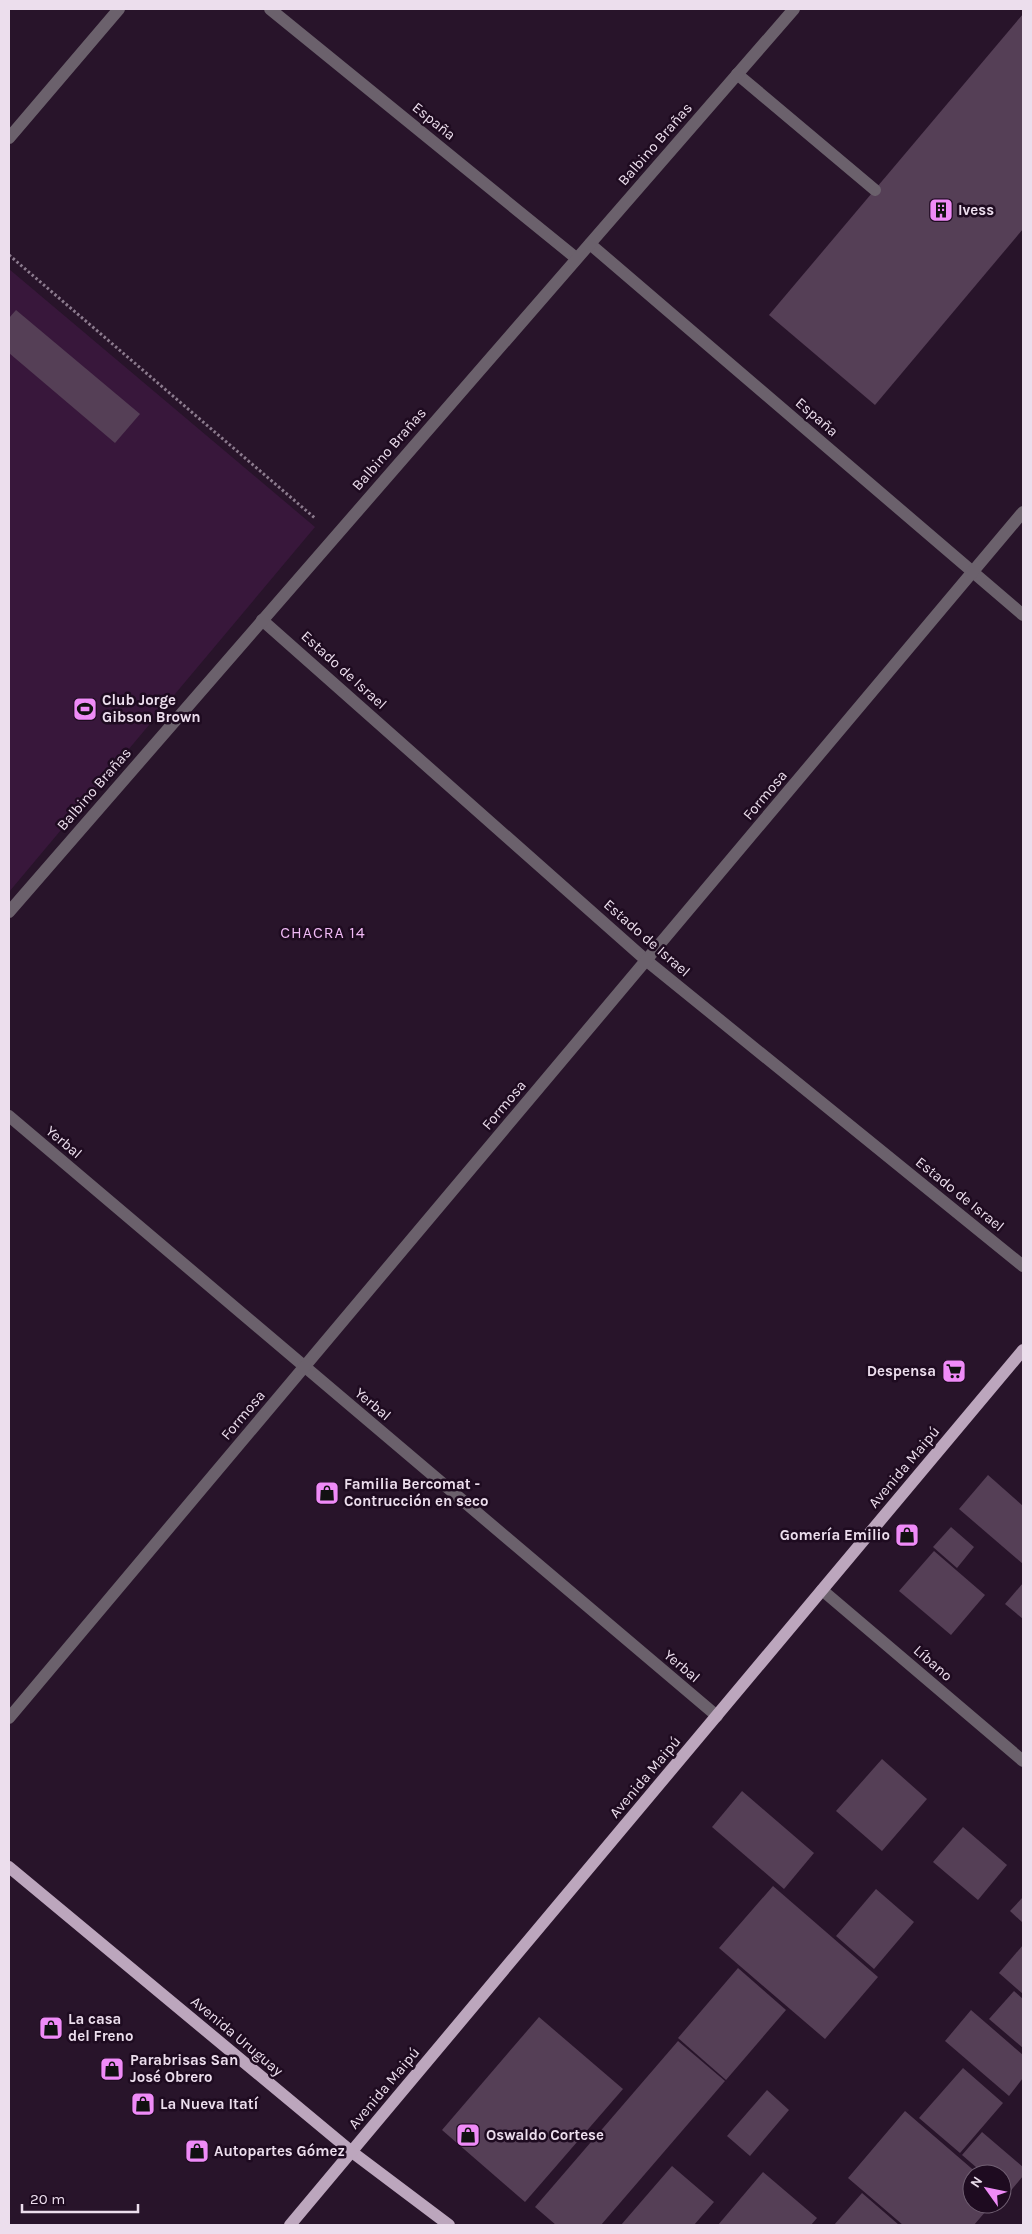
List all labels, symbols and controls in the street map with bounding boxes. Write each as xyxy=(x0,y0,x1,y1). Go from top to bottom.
street label: España xyxy=(409,98,459,144)
street label: Balbino Brañas xyxy=(614,99,696,189)
building icon: Ivess xyxy=(928,197,954,223)
place label: Ivess xyxy=(958,201,994,219)
street label: España xyxy=(792,394,842,440)
street label: Balbino Brañas xyxy=(348,404,430,494)
street label: Estado de Israel xyxy=(298,627,390,713)
place label: Club Jorge Gibson Brown xyxy=(102,691,201,726)
sports icon: Club Jorge Gibson Brown xyxy=(72,696,98,722)
street label: Balbino Brañas xyxy=(53,744,135,834)
street label: Formosa xyxy=(739,766,791,824)
street label: Estado de Israel xyxy=(600,896,694,980)
district label: CHACRA 14 xyxy=(280,923,366,942)
street label: Formosa xyxy=(478,1076,530,1134)
street label: Yerbal xyxy=(42,1122,86,1162)
street label: Estado de Israel xyxy=(912,1153,1008,1235)
supermarket icon: Despensa xyxy=(941,1358,967,1384)
place label: Despensa xyxy=(867,1362,936,1380)
street label: Yerbal xyxy=(351,1384,395,1424)
street label: Formosa xyxy=(217,1386,269,1444)
street label: Avenida Maipú xyxy=(865,1423,943,1511)
place label: Familia Bercomat - Contrucción en seco xyxy=(344,1475,488,1510)
shop icon: Familia Bercomat - Contrucción en seco xyxy=(314,1480,340,1506)
shop icon: Gomería Emilio xyxy=(894,1522,920,1548)
place label: Gomería Emilio xyxy=(780,1526,890,1544)
street label: Líbano xyxy=(910,1641,956,1685)
street label: Yerbal xyxy=(660,1646,704,1686)
street label: Avenida Maipú xyxy=(606,1733,684,1821)
street label: Avenida Uruguay xyxy=(187,1992,287,2080)
place label: La casa del Freno xyxy=(68,2010,133,2045)
shop icon: La casa del Freno xyxy=(38,2015,64,2041)
street label: Avenida Maipú xyxy=(345,2044,423,2132)
place label: Parabrisas San José Obrero xyxy=(130,2051,238,2086)
shop icon: Parabrisas San José Obrero xyxy=(99,2056,125,2082)
shop icon: La Nueva Itatí xyxy=(130,2091,156,2117)
place label: La Nueva Itatí xyxy=(160,2095,260,2113)
shop icon: Oswaldo Cortese xyxy=(455,2122,481,2148)
place label: Oswaldo Cortese xyxy=(486,2126,604,2144)
shop icon: Autopartes Gómez xyxy=(184,2138,210,2164)
place label: Autopartes Gómez xyxy=(214,2142,345,2160)
north arrow xyxy=(962,2164,1012,2214)
text: N xyxy=(967,2173,986,2191)
scale bar xyxy=(22,2182,139,2214)
text: 20 m xyxy=(30,2190,65,2208)

